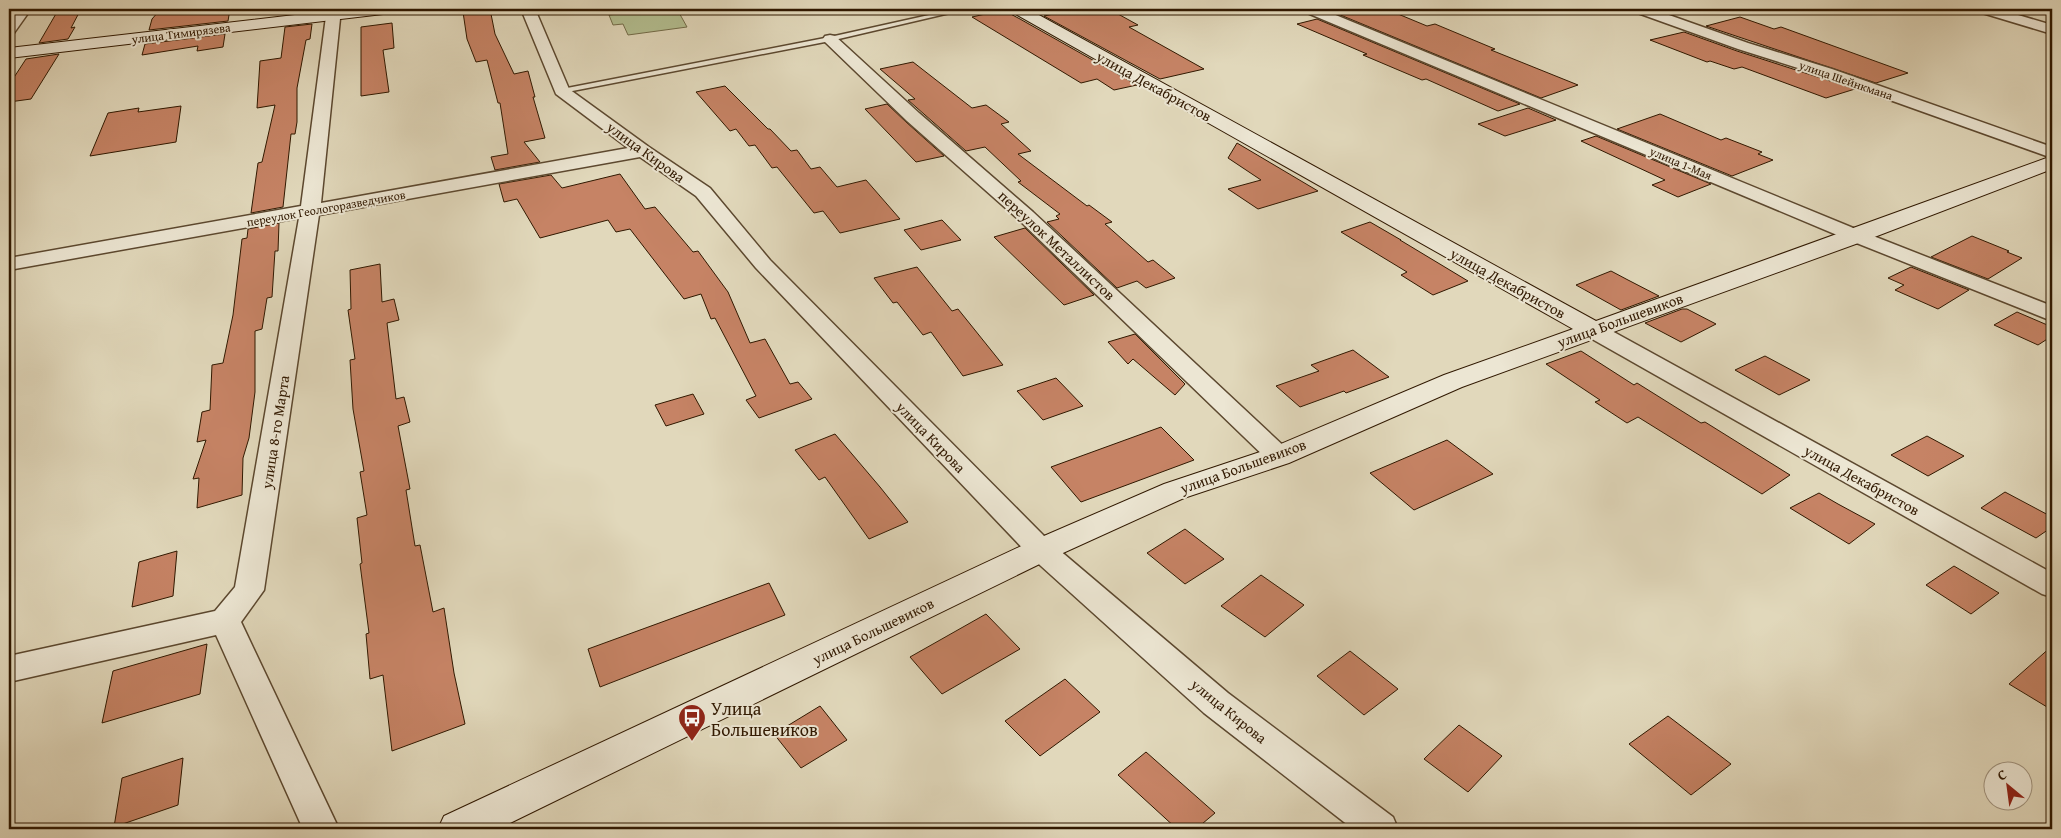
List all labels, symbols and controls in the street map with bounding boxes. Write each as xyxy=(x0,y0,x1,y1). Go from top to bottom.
street label: улица Тимирязева xyxy=(130,18,232,48)
street label: улица Декабристов xyxy=(1092,45,1215,126)
street label: улица Шейнкмана xyxy=(1796,56,1895,104)
street label: улица Кирова xyxy=(602,116,690,188)
street label: улица 1-Мая xyxy=(1646,142,1715,184)
street label: переулок Металлистов xyxy=(994,185,1120,305)
street label: переулок Геологоразведчиков xyxy=(245,186,407,230)
street label: улица Декабристов xyxy=(1446,242,1569,323)
street label: улица Большевиков xyxy=(1553,287,1686,353)
street label: улица 8-го Марта xyxy=(255,373,294,491)
street label: улица Кирова xyxy=(891,396,971,478)
street label: улица Большевиков xyxy=(1176,433,1309,499)
street label: улица Декабристов xyxy=(1800,439,1923,520)
street label: улица Большевиков xyxy=(808,592,937,670)
street label: улица Кирова xyxy=(1186,673,1272,749)
place label: Улица Большевиков xyxy=(711,695,818,743)
bus stop icon: Улица Большевиков xyxy=(677,703,707,742)
north arrow xyxy=(1984,760,2034,810)
text: С xyxy=(1993,764,2010,785)

